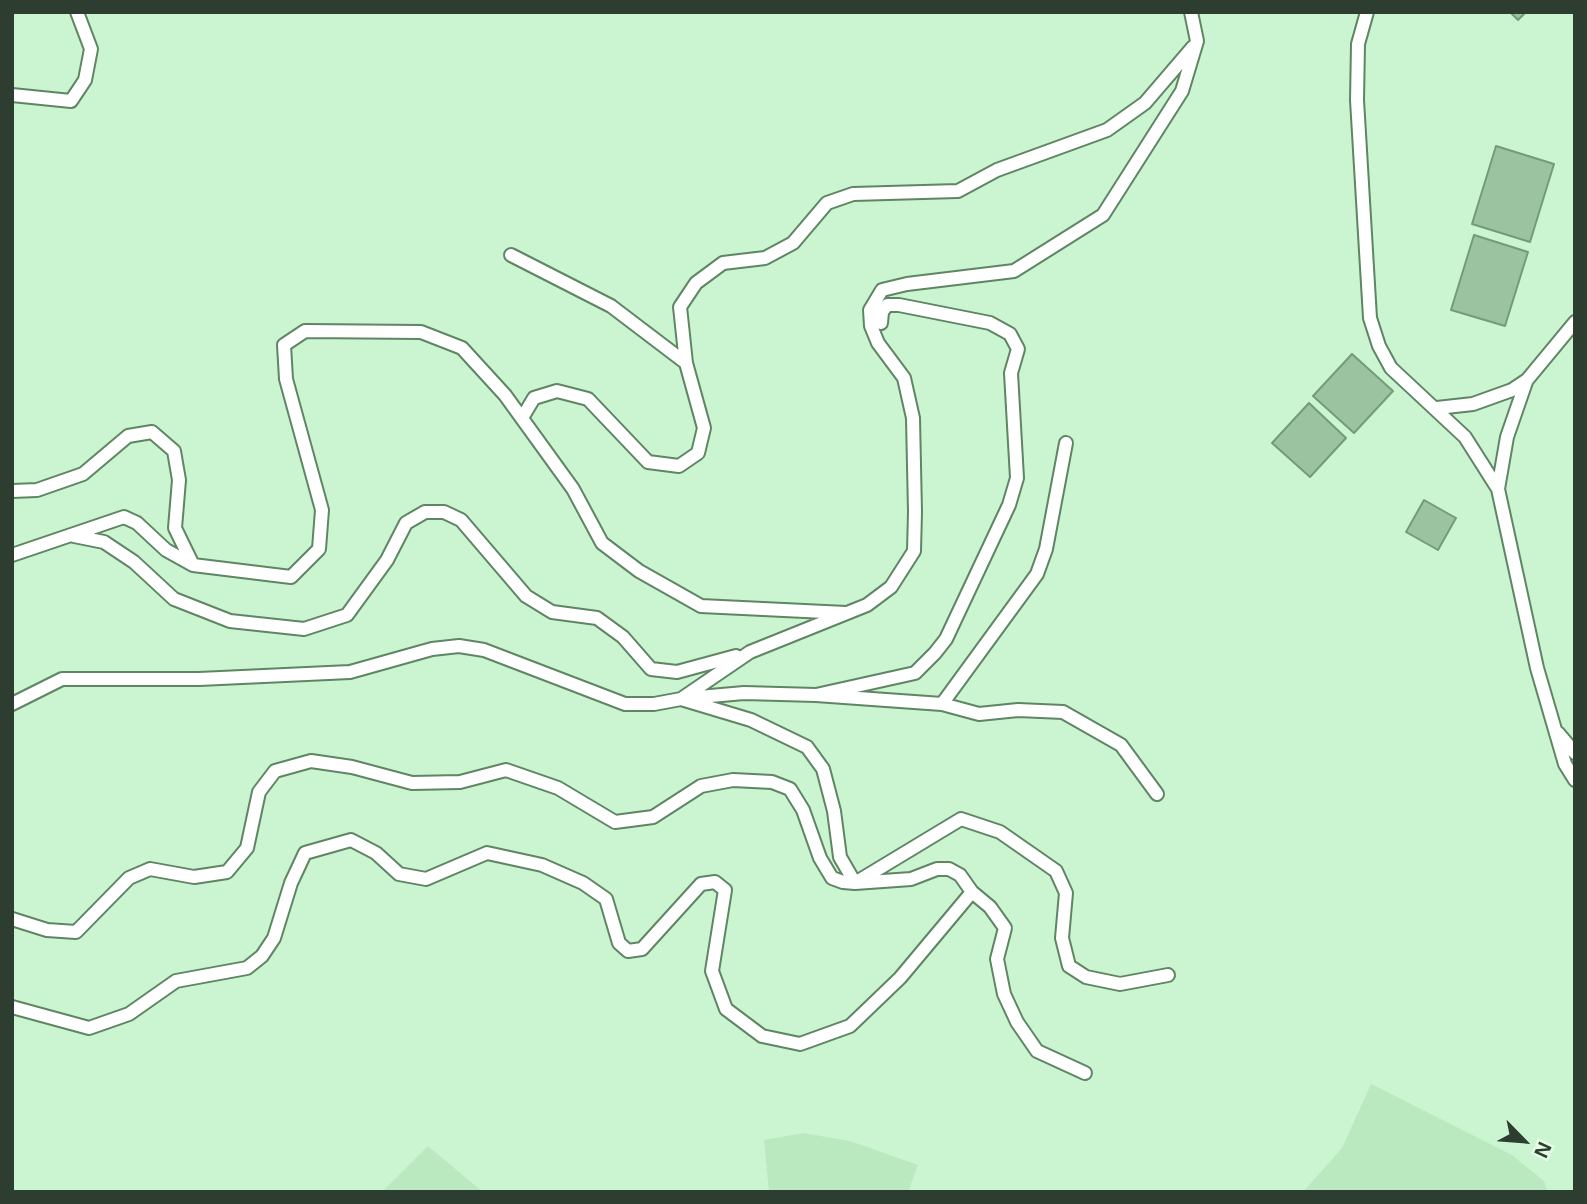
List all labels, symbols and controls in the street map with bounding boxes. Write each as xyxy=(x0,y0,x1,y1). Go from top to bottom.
north arrow xyxy=(1489,1106,1559,1176)
text: N xyxy=(1528,1137,1558,1162)

